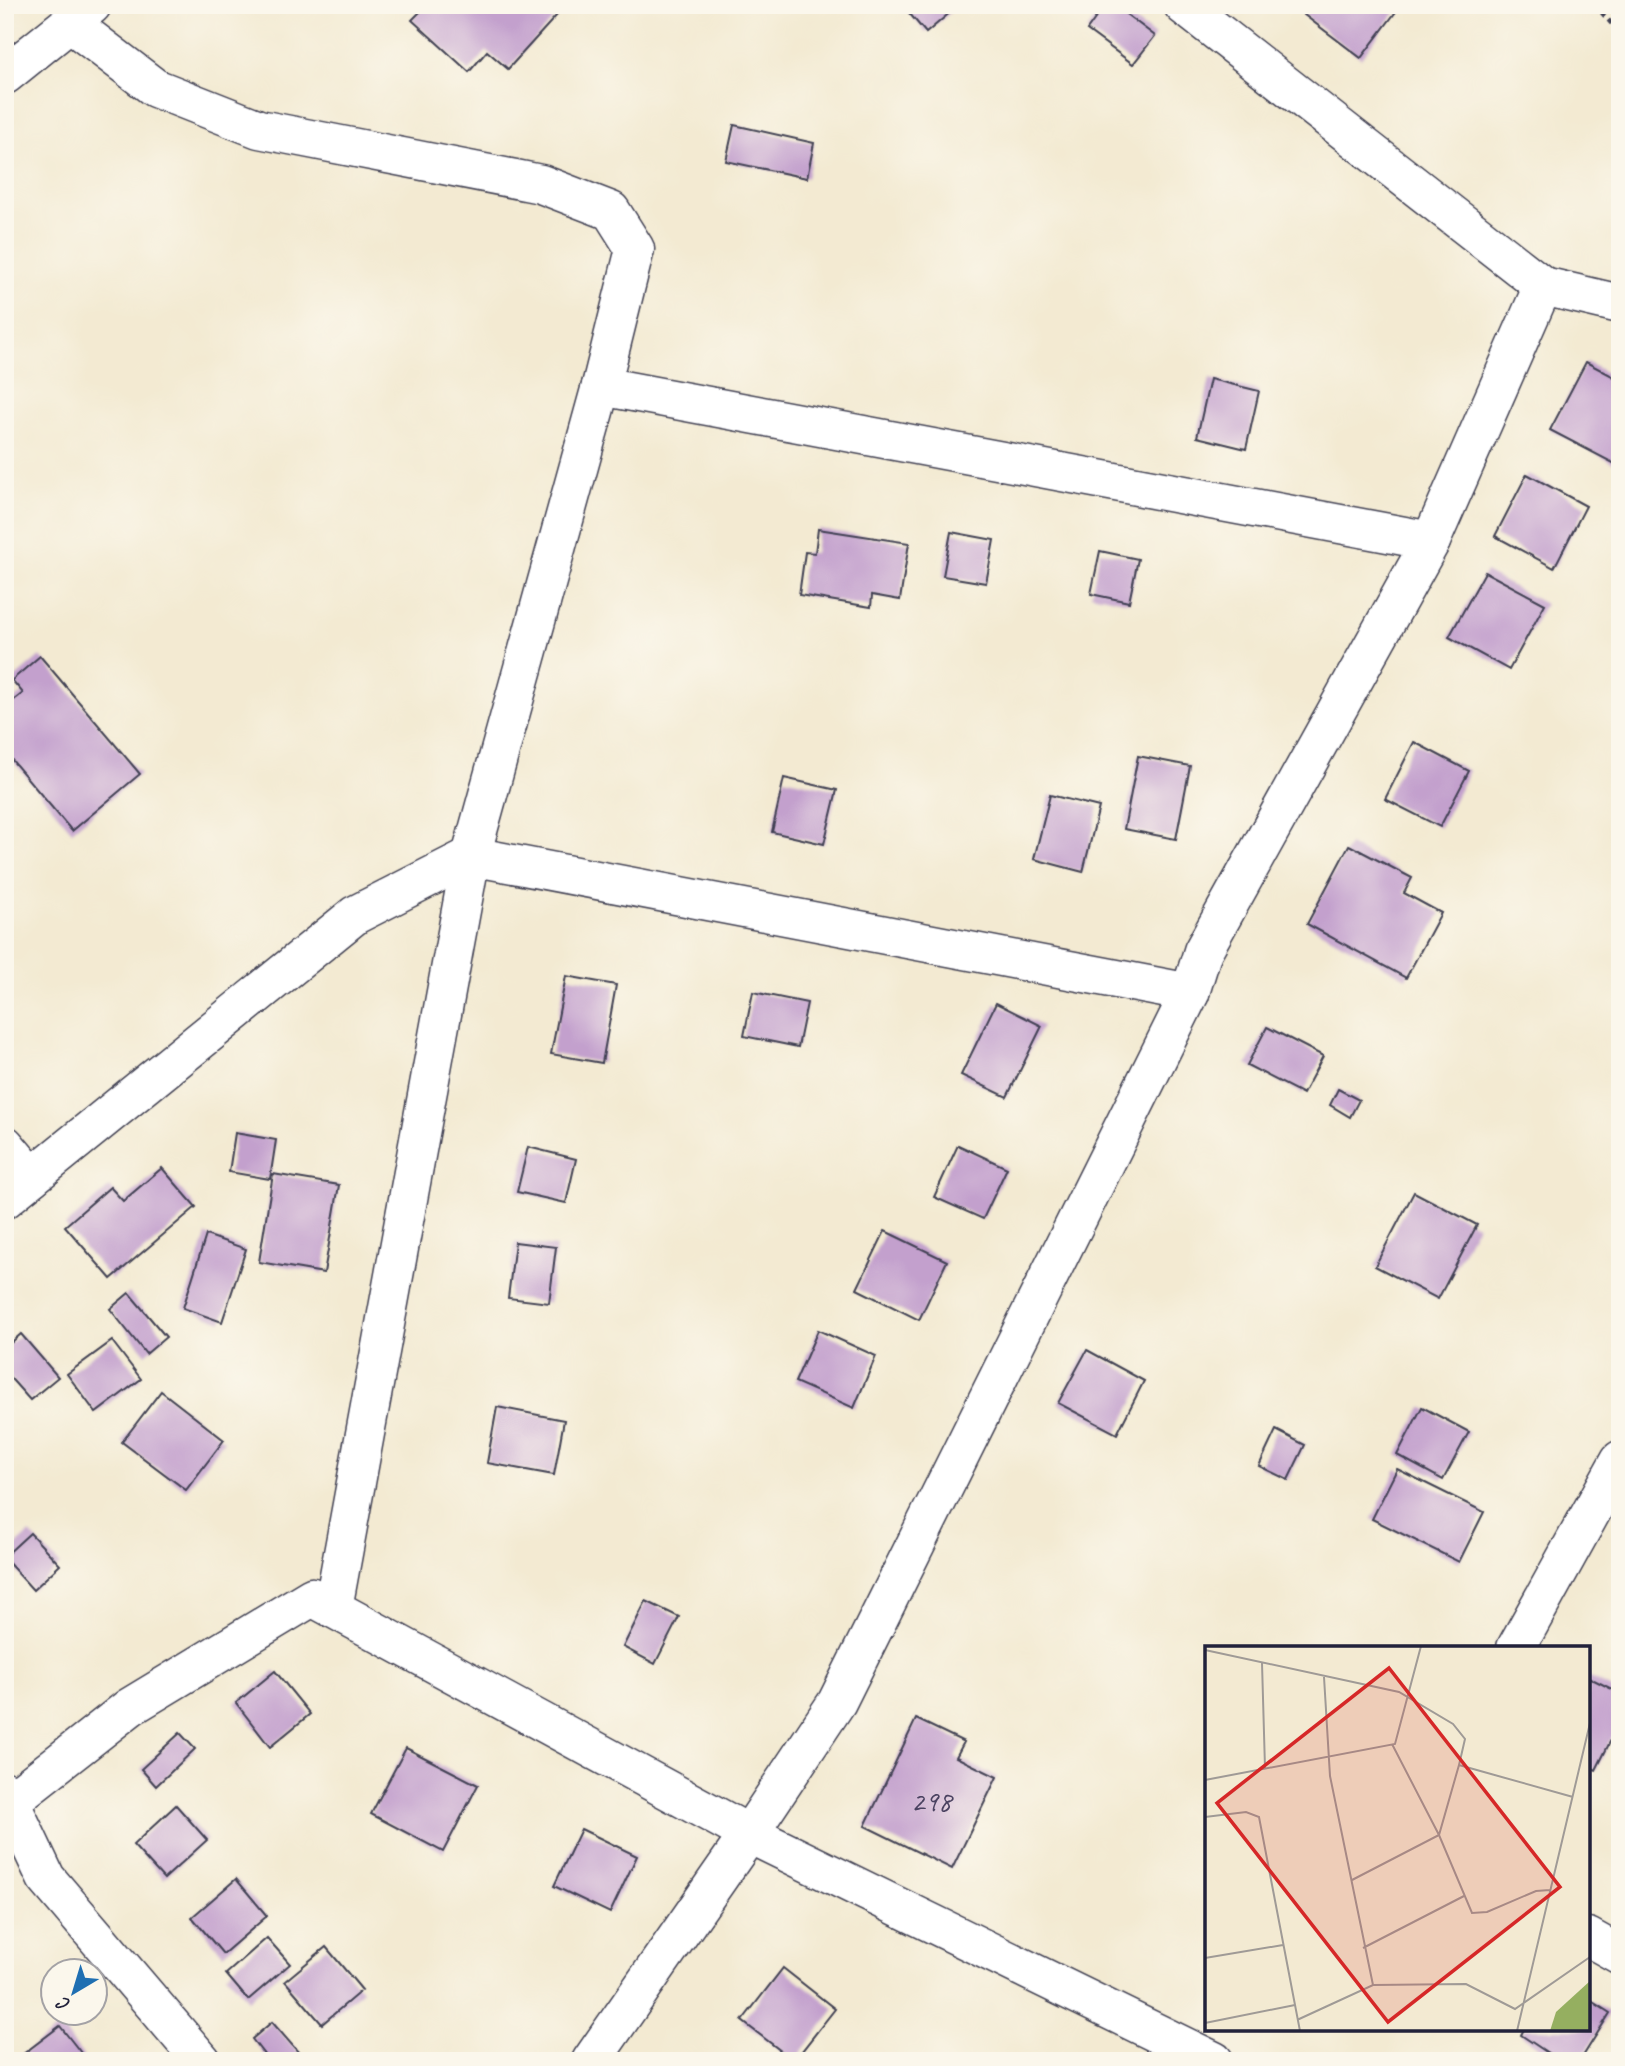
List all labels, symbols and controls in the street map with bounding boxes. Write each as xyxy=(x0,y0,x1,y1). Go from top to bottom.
inset map xyxy=(1205,1646,1590,2031)
house number: 298 xyxy=(911,1782,954,1820)
north arrow xyxy=(38,1958,108,2028)
text: С xyxy=(51,1991,75,2017)

